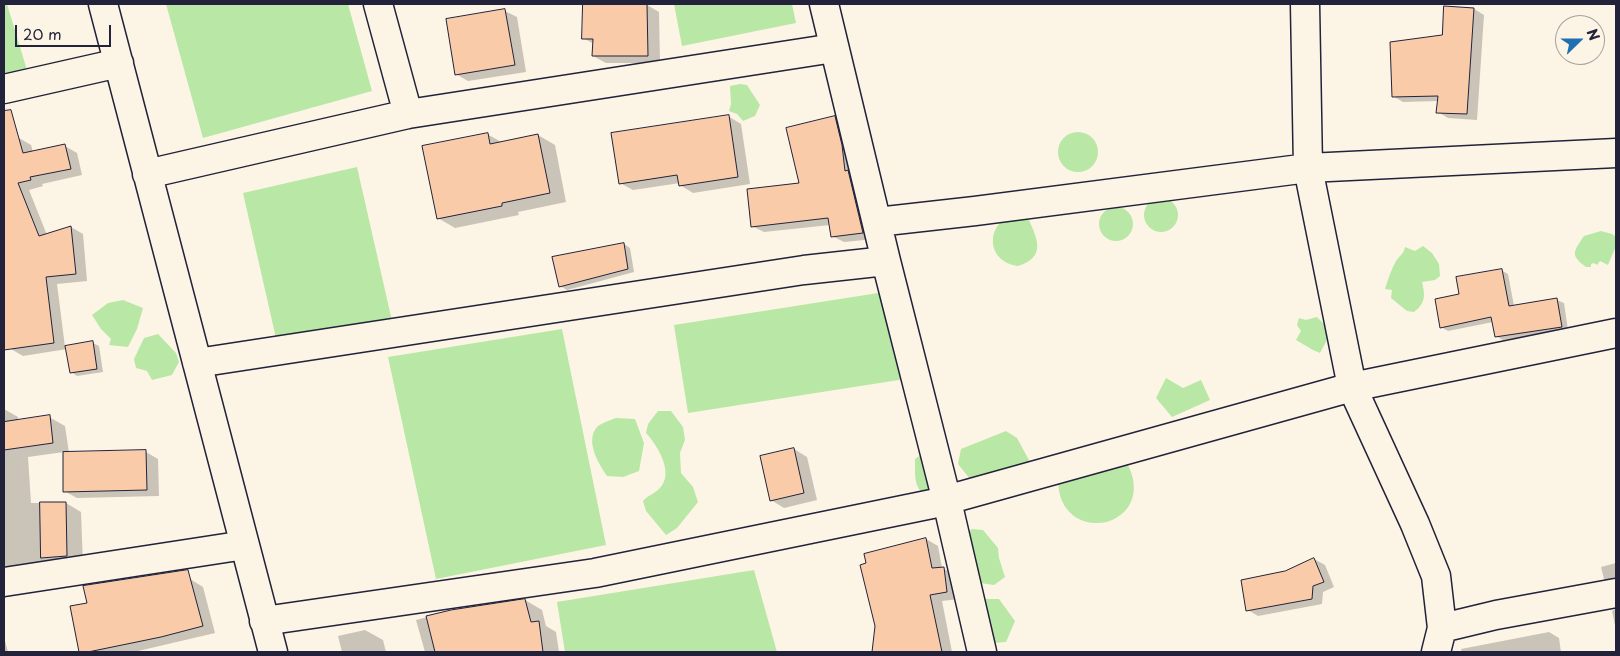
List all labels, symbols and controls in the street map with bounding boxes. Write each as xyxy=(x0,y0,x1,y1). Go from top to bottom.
scale bar xyxy=(18,15,114,47)
north arrow xyxy=(1555,15,1605,65)
text: 20 m xyxy=(23,22,62,45)
text: N xyxy=(1582,25,1605,44)

